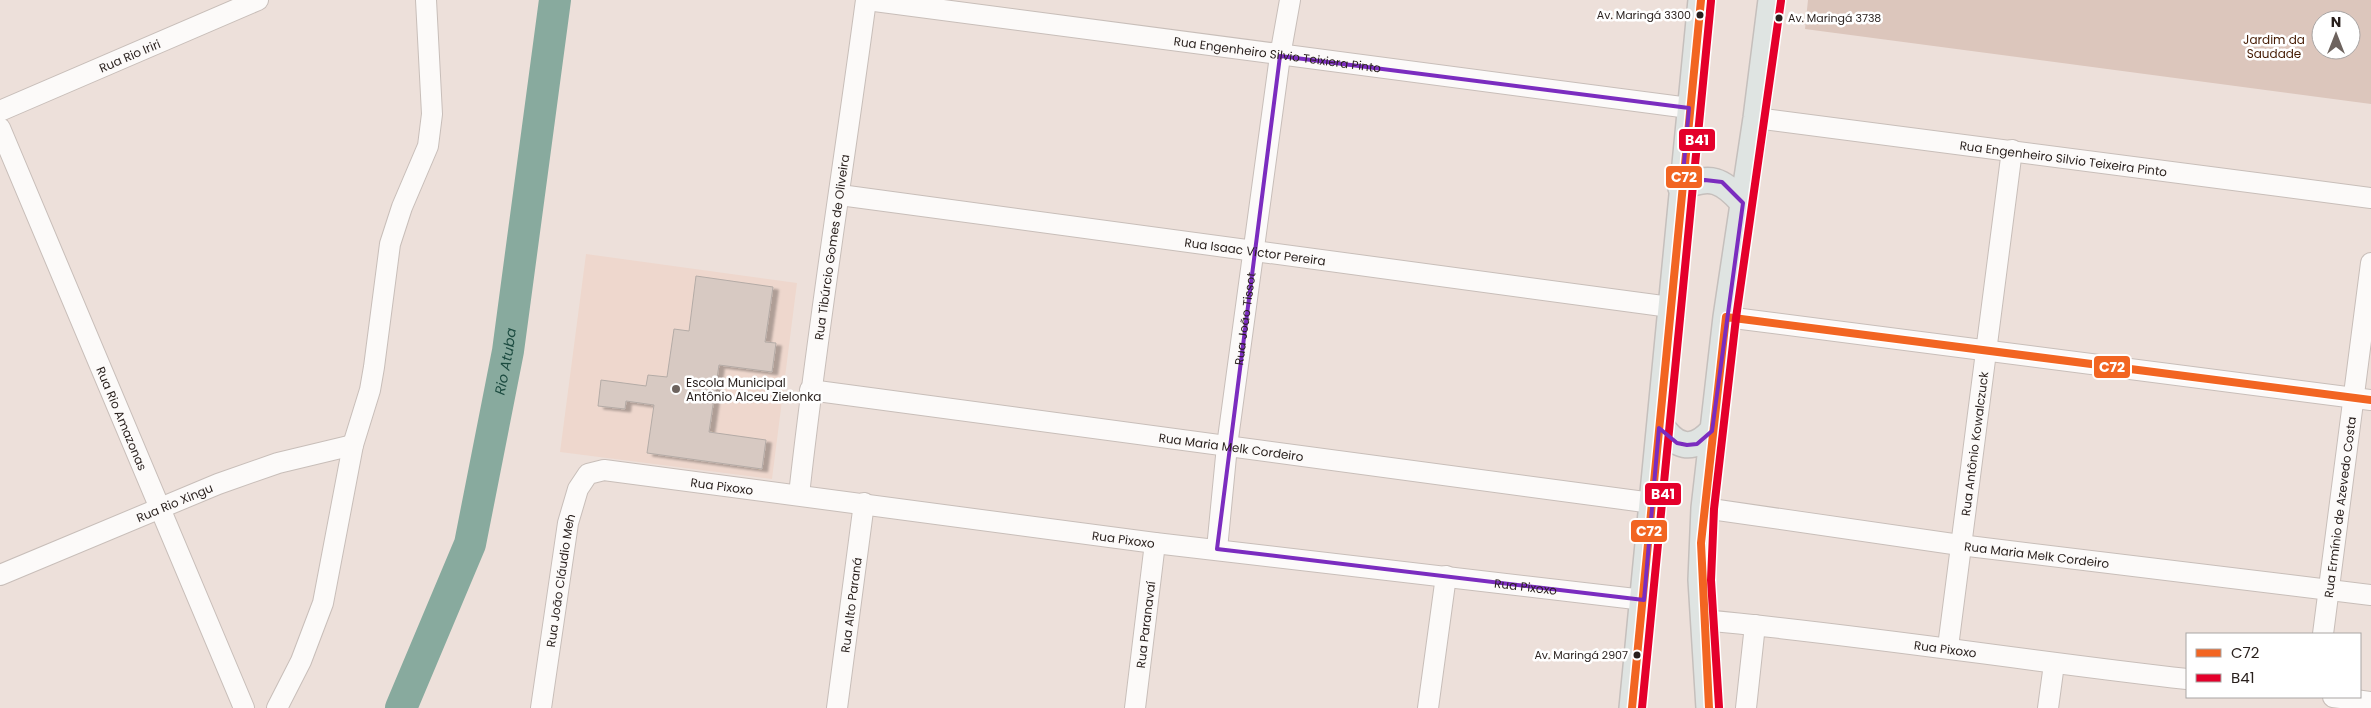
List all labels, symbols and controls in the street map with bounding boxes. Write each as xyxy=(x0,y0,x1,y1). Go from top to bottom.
place label: Av. Maringá 3300 xyxy=(1597,7,1691,23)
marker: Av. Maringá 3300 xyxy=(1695,10,1705,20)
place label: Av. Maringá 3738 xyxy=(1788,10,1881,26)
north arrow xyxy=(2311,10,2361,60)
text: N xyxy=(2331,12,2341,32)
marker: Av. Maringá 3738 xyxy=(1774,13,1784,23)
park label: Jardim da Saudade xyxy=(2243,31,2305,62)
street label: Rua Engenheiro Silvio Teixiera Pinto xyxy=(1173,32,1383,76)
street label: Rua Rio Iriri xyxy=(96,35,163,76)
line badge: B41 xyxy=(1678,128,1716,152)
text: B41 xyxy=(1685,130,1709,150)
street label: Rua Engenheiro Silvio Teixeira Pinto xyxy=(1959,136,2168,180)
street label: Rua Tibúrcio Gomes de Oliveira xyxy=(810,153,853,341)
line badge: C72 xyxy=(1665,165,1703,189)
text: C72 xyxy=(1671,167,1697,187)
street label: Rua Isaac Victor Pereira xyxy=(1184,233,1327,269)
street label: Rua João Tissot xyxy=(1230,271,1259,366)
water label: Rio Atuba xyxy=(490,326,521,397)
line badge: C72 xyxy=(2093,355,2131,379)
text: C72 xyxy=(2099,357,2125,377)
street label: Rua Rio Amazonas xyxy=(93,364,152,473)
street label: Rua Antônio Kowalczuck xyxy=(1956,370,1992,517)
place label: Escola Municipal Antônio Alceu Zielonka xyxy=(686,374,821,405)
marker: Escola Municipal Antônio Alceu Zielonka xyxy=(670,383,682,395)
street label: Rua Ermínio de Azevedo Costa xyxy=(2319,415,2360,599)
street label: Rua Maria Melk Cordeiro xyxy=(1158,428,1305,465)
street label: Rua Pixoxo xyxy=(690,473,755,498)
street label: Rua Rio Xingu xyxy=(134,479,215,526)
line badge: B41 xyxy=(1644,482,1682,506)
text: B41 xyxy=(1651,484,1675,504)
street label: Rua João Cláudio Meh xyxy=(541,511,579,648)
line badge: C72 xyxy=(1630,519,1668,543)
text: C72 xyxy=(1636,521,1662,541)
street label: Rua Pixoxo xyxy=(1091,526,1156,551)
street label: Rua Maria Melk Cordeiro xyxy=(1963,537,2111,572)
street label: Rua Alto Paraná xyxy=(836,556,865,654)
street label: Rua Pixoxo xyxy=(1493,574,1558,598)
street label: Rua Paranavaí xyxy=(1131,580,1159,669)
legend xyxy=(2186,633,2361,698)
street label: Rua Pixoxo xyxy=(1913,636,1978,661)
text: C72 xyxy=(2231,642,2259,663)
place label: Av. Maringá 2907 xyxy=(1534,647,1628,663)
marker: Av. Maringá 2907 xyxy=(1632,650,1642,660)
text: B41 xyxy=(2231,667,2254,688)

